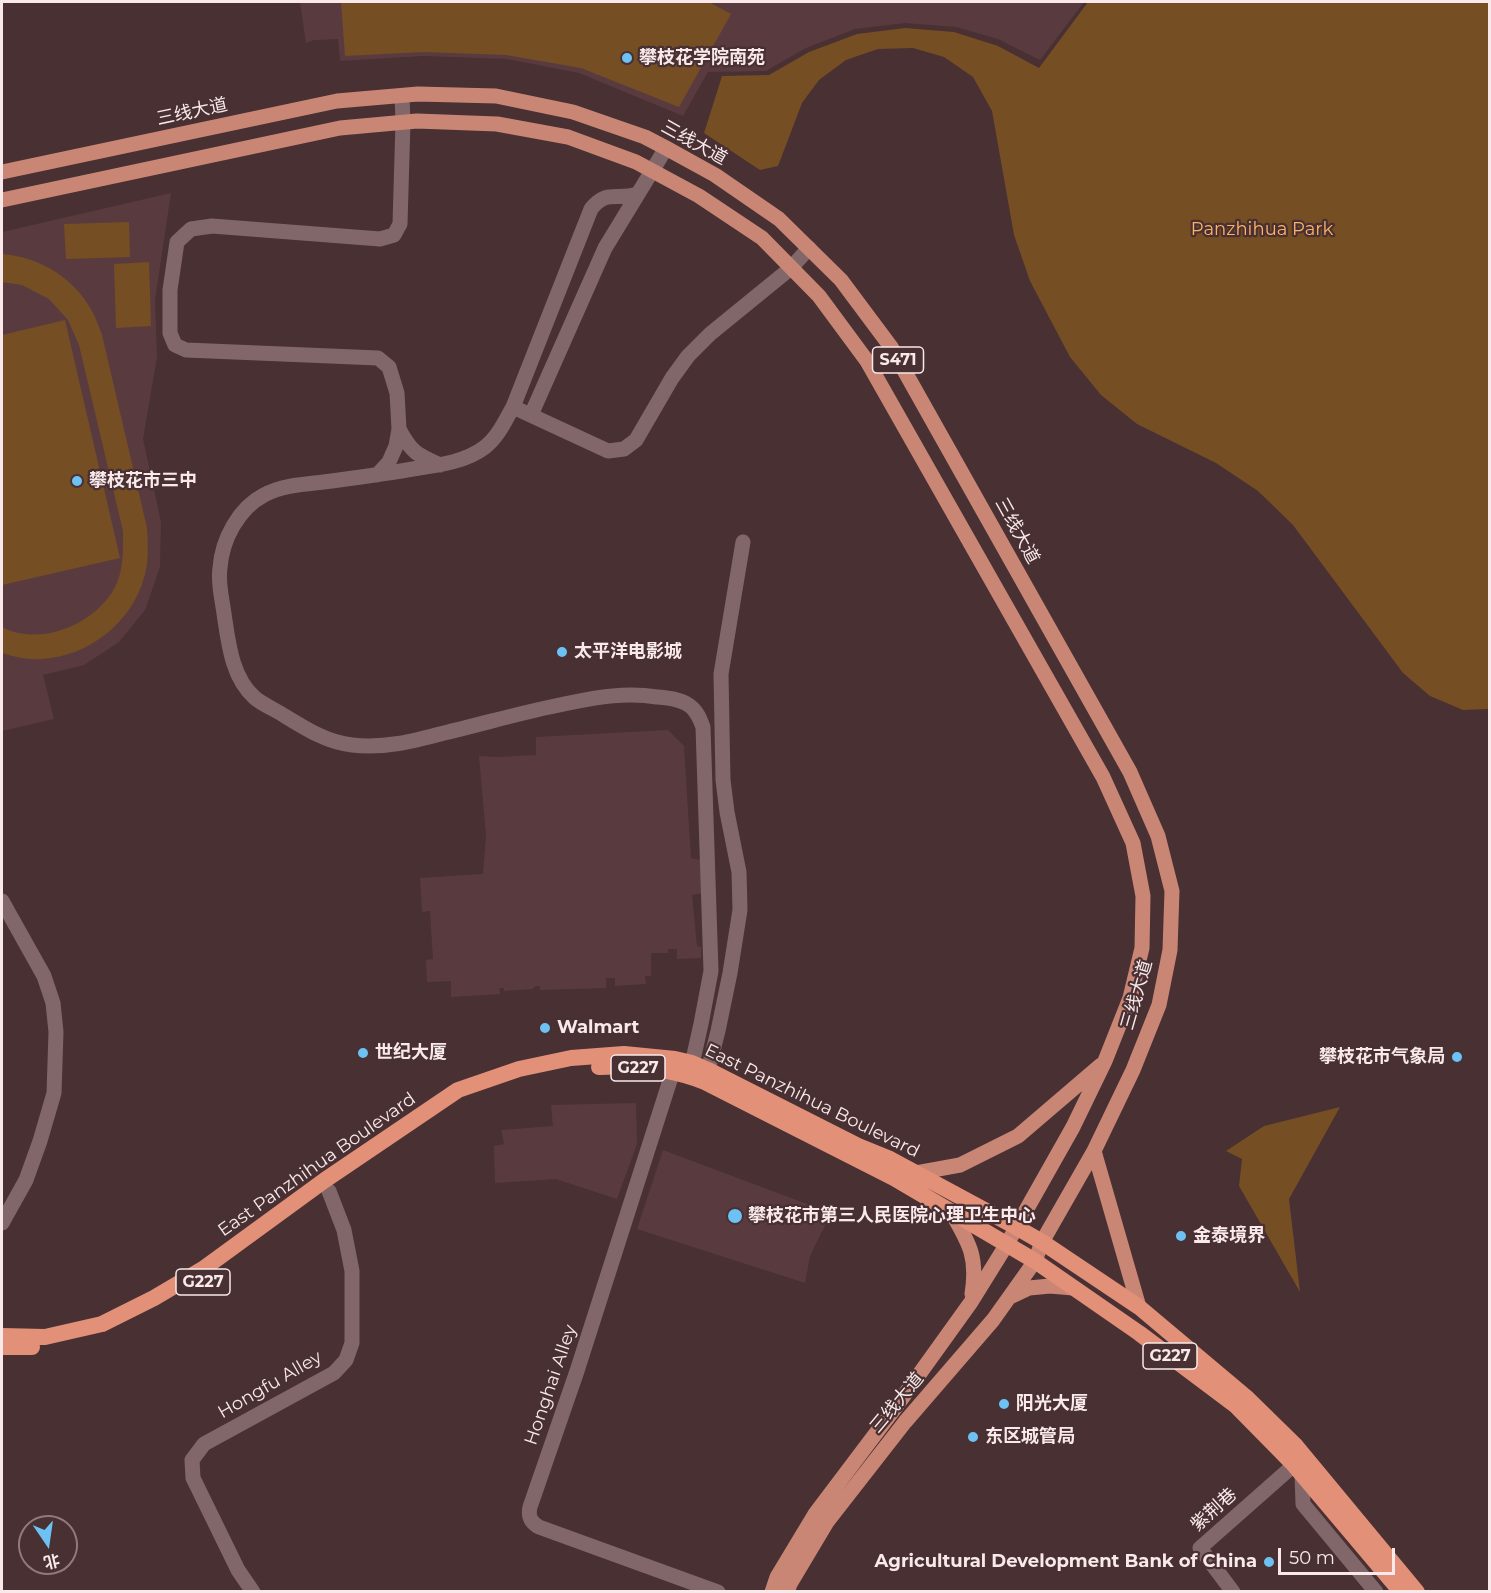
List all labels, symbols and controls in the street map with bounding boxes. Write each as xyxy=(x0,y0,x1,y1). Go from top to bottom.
place label: 攀枝花学院南苑 xyxy=(639,47,765,69)
marker: 攀枝花学院南苑 xyxy=(620,51,634,65)
street label: 三线大道 xyxy=(155,94,229,130)
street label: 三线大道 xyxy=(657,116,731,170)
park label: Panzhihua Park xyxy=(1191,219,1333,241)
road number: S471 xyxy=(872,347,924,373)
place label: 攀枝花市三中 xyxy=(89,470,197,492)
marker: 攀枝花市三中 xyxy=(70,474,84,488)
street label: 三线大道 xyxy=(990,494,1044,568)
place label: 太平洋电影城 xyxy=(574,641,682,663)
marker: 太平洋电影城 xyxy=(555,645,569,659)
street label: 三线大道 xyxy=(1117,957,1157,1033)
place label: Walmart xyxy=(557,1017,639,1039)
marker: Walmart xyxy=(538,1021,552,1035)
street label: East Panzhihua Boulevard xyxy=(701,1040,923,1162)
place label: 世纪大厦 xyxy=(375,1042,447,1064)
marker: 世纪大厦 xyxy=(356,1046,370,1060)
place label: 攀枝花市气象局 xyxy=(1319,1046,1445,1068)
marker: 攀枝花市气象局 xyxy=(1450,1050,1464,1064)
road number: G227 xyxy=(611,1055,665,1081)
street label: East Panzhihua Boulevard xyxy=(214,1088,420,1242)
place label: 攀枝花市第三人民医院心理卫生中心 xyxy=(748,1205,1036,1227)
marker: 攀枝花市第三人民医院心理卫生中心 xyxy=(726,1207,744,1225)
place label: 金泰境界 xyxy=(1193,1225,1265,1247)
marker: 金泰境界 xyxy=(1174,1229,1188,1243)
road number: G227 xyxy=(176,1269,230,1295)
street label: Honghai Alley xyxy=(520,1322,582,1448)
road number: G227 xyxy=(1143,1343,1197,1369)
street label: Hongfu Alley xyxy=(214,1347,326,1423)
street label: 三线大道 xyxy=(866,1368,928,1438)
place label: 阳光大厦 xyxy=(1016,1393,1088,1415)
marker: 阳光大厦 xyxy=(997,1397,1011,1411)
place label: 东区城管局 xyxy=(985,1426,1075,1448)
marker: 东区城管局 xyxy=(966,1430,980,1444)
street label: 紫荆巷 xyxy=(1187,1484,1241,1536)
north arrow xyxy=(18,1515,78,1575)
scale bar xyxy=(1281,1536,1398,1574)
text: 50 m xyxy=(1289,1547,1335,1569)
text: 北 xyxy=(42,1550,62,1572)
place label: Agricultural Development Bank of China xyxy=(875,1551,1257,1573)
marker: Agricultural Development Bank of China xyxy=(1262,1555,1276,1569)

